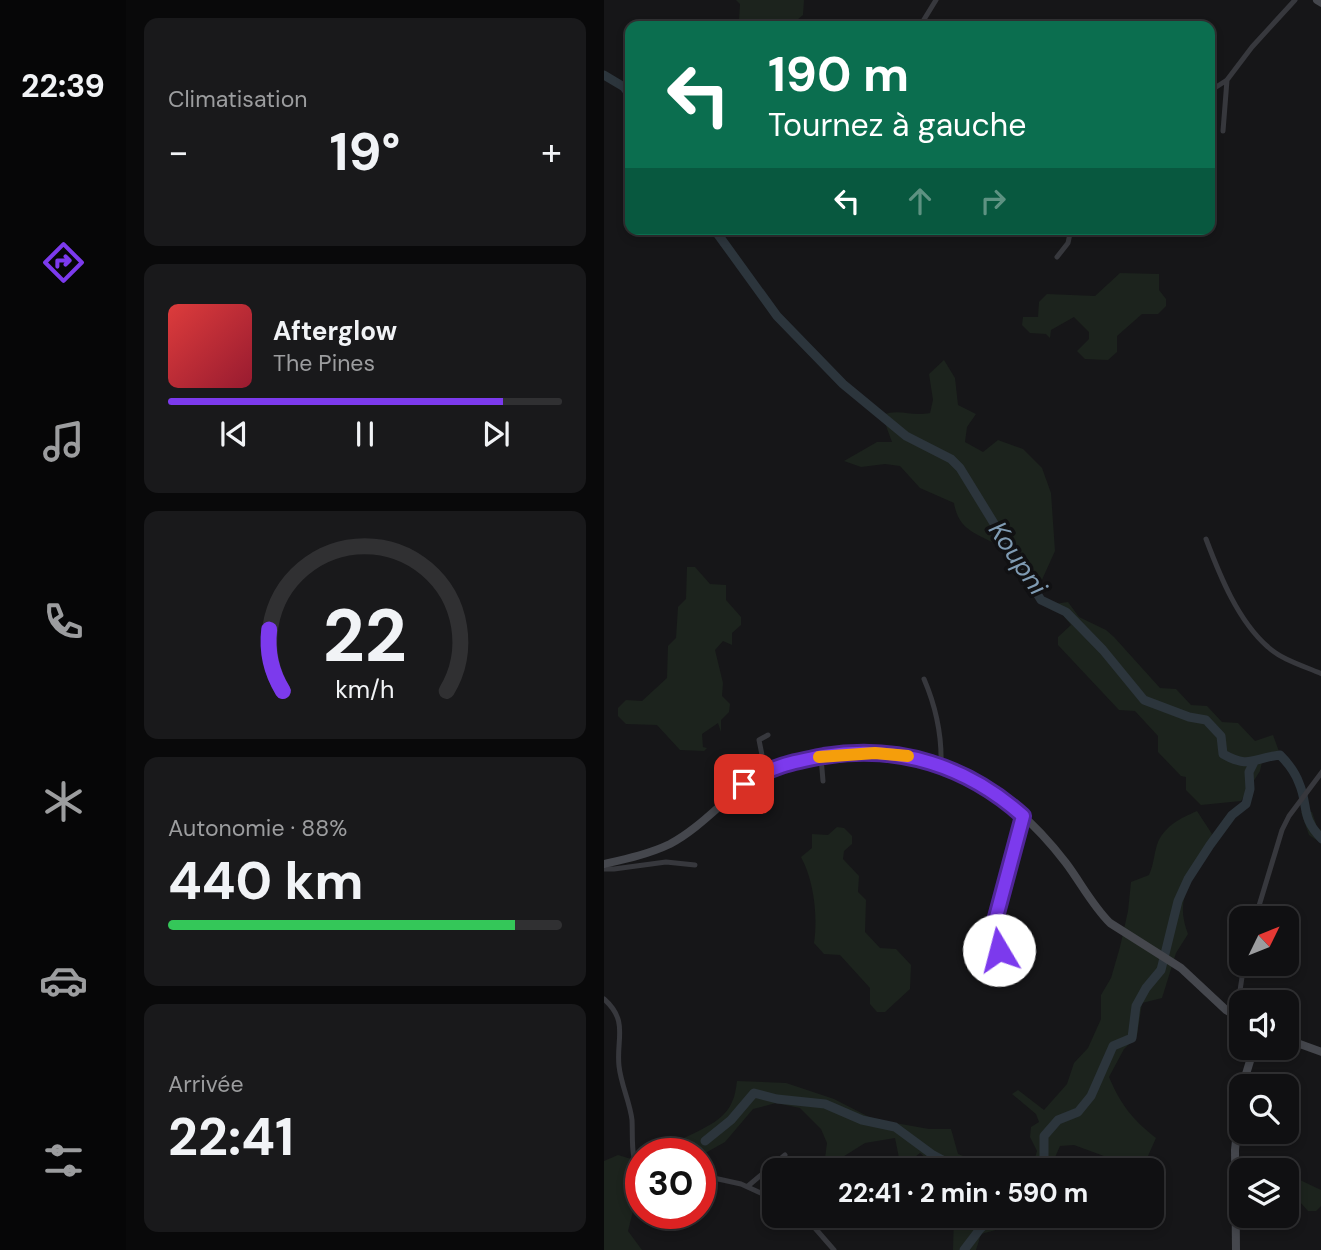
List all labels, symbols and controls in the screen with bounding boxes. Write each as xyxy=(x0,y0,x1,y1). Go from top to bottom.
text: 190 m xyxy=(768,42,909,106)
icon: left xyxy=(653,49,744,140)
text: 22:39 xyxy=(21,65,105,107)
text: Climatisation xyxy=(168,84,307,114)
text: Tournez à gauche xyxy=(768,104,1026,146)
text: 19° xyxy=(330,118,400,186)
text: − xyxy=(168,127,189,177)
text: + xyxy=(541,127,562,177)
icon: left xyxy=(828,182,866,220)
icon: ahead xyxy=(901,182,939,220)
icon: right xyxy=(974,182,1012,220)
icon: directions xyxy=(39,238,88,287)
text: Afterglow xyxy=(273,314,397,348)
text: The Pines xyxy=(273,348,375,378)
icon: previous xyxy=(215,415,253,453)
icon: pause xyxy=(346,415,384,453)
icon: next xyxy=(477,415,515,453)
icon: music xyxy=(39,417,88,466)
water label: Koupni xyxy=(981,515,1055,602)
text: 22 xyxy=(323,589,407,684)
icon: phone xyxy=(39,597,88,646)
text: km/h xyxy=(335,673,395,706)
pin xyxy=(714,754,774,814)
icon: arrive xyxy=(725,765,763,803)
icon: climate xyxy=(39,777,88,826)
text: Autonomie · 88% xyxy=(168,813,347,843)
text: 440 km xyxy=(168,847,363,915)
north arrow xyxy=(1229,906,1299,976)
map controls xyxy=(1229,906,1299,1228)
position arrow xyxy=(962,913,1036,987)
icon: car xyxy=(39,956,88,1005)
button: sound xyxy=(1229,990,1299,1060)
text: Arrivée xyxy=(168,1069,244,1099)
button: search xyxy=(1229,1074,1299,1144)
text: 22:41 xyxy=(168,1103,294,1171)
icon: filters xyxy=(39,1136,88,1185)
speed limit sign: 30 xyxy=(625,1138,716,1229)
button: layers xyxy=(1229,1158,1299,1228)
text: 22:41 · 2 min · 590 m xyxy=(838,1176,1088,1210)

